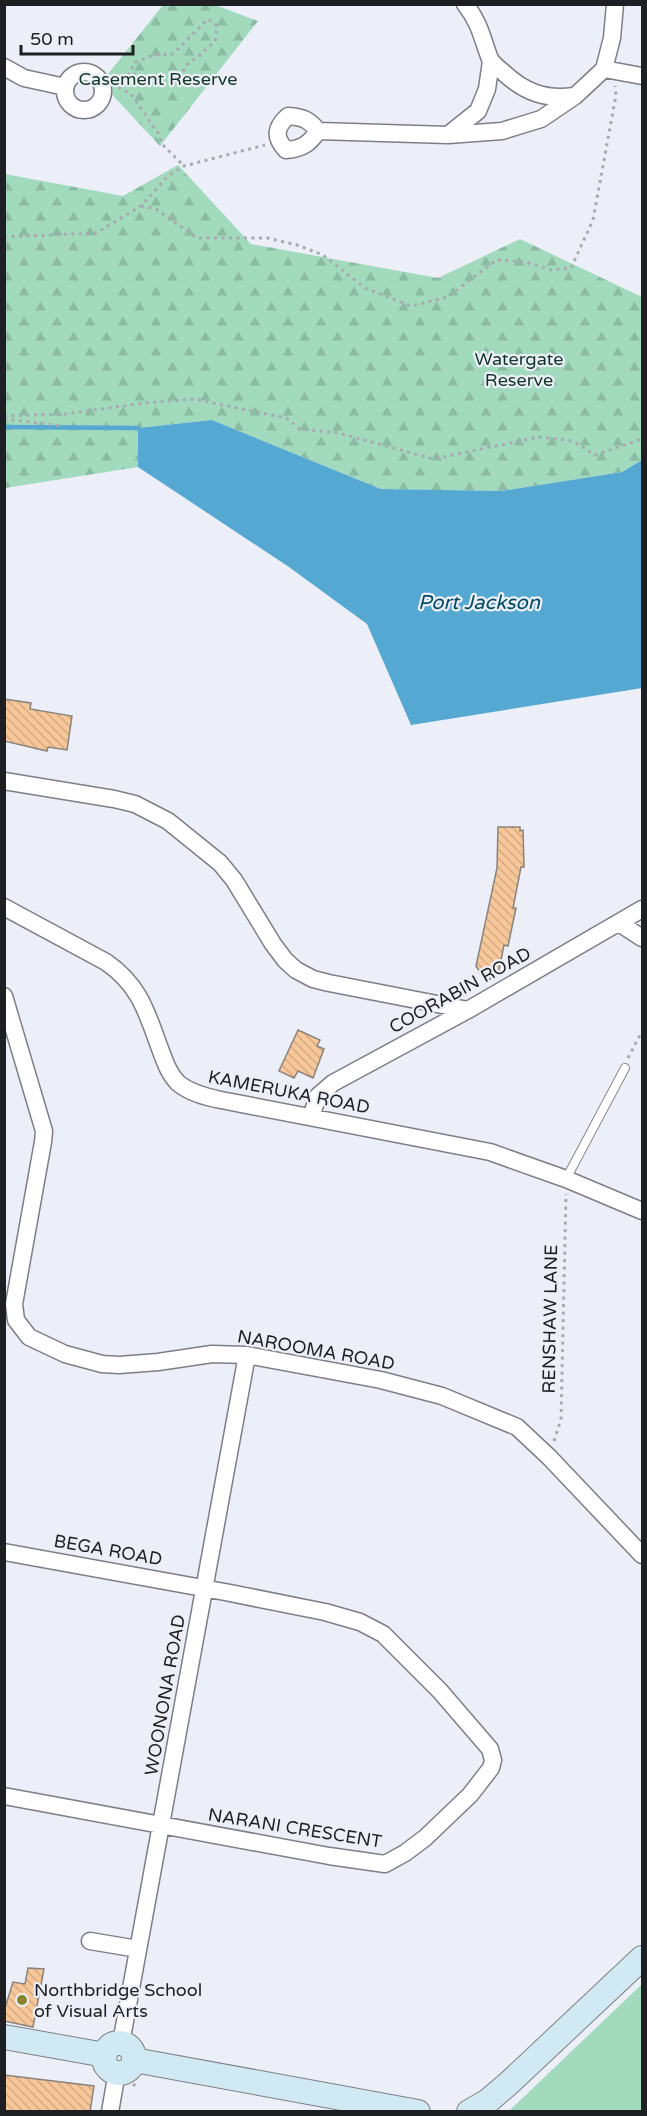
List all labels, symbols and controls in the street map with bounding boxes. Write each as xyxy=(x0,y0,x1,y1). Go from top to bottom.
scale bar xyxy=(21,18,134,56)
text: 50 m xyxy=(30,28,74,50)
park label: Casement Reserve xyxy=(79,68,237,90)
park label: Watergate Reserve xyxy=(474,348,564,391)
water label: Port Jackson xyxy=(418,591,541,615)
street label: COORABIN ROAD xyxy=(385,942,535,1038)
street label: KAMERUKA ROAD xyxy=(206,1066,372,1118)
street label: RENSHAW LANE xyxy=(538,1244,562,1394)
street label: NAROOMA ROAD xyxy=(236,1325,396,1375)
street label: BEGA ROAD xyxy=(52,1530,164,1570)
street label: WOONONA ROAD xyxy=(140,1613,190,1777)
street label: NARANI CRESCENT xyxy=(207,1803,384,1853)
place label: Northbridge School of Visual Arts xyxy=(34,1979,202,2022)
marker: Northbridge School of Visual Arts xyxy=(15,1993,29,2007)

